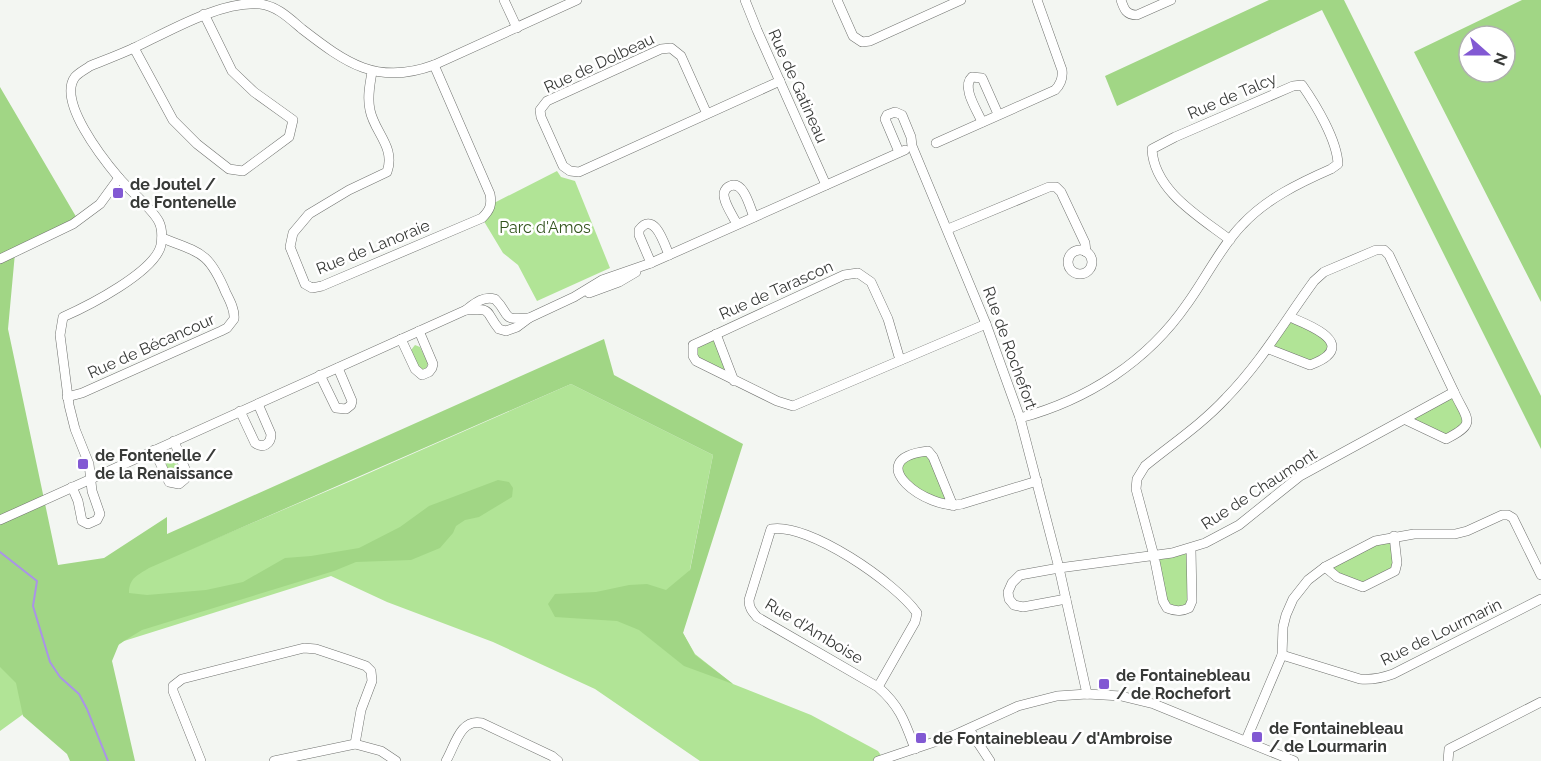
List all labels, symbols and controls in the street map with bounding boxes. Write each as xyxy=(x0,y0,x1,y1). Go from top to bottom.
north arrow xyxy=(1457,24,1517,84)
street label: Rue de Gatineau xyxy=(764,26,832,146)
street label: Rue de Dolbeau xyxy=(541,29,657,97)
text: N xyxy=(1489,50,1512,68)
street label: Rue de Talcy xyxy=(1185,69,1280,123)
place label: de Joutel / de Fontenelle xyxy=(130,175,237,212)
marker: de Joutel / de Fontenelle xyxy=(111,186,125,200)
street label: Rue de Lanoraie xyxy=(313,216,433,278)
park label: Parc d'Amos xyxy=(499,218,591,237)
street label: Rue de Tarascon xyxy=(716,256,836,324)
street label: Rue de Rochefort xyxy=(979,284,1041,413)
street label: Rue de Bécancour xyxy=(85,309,218,383)
street label: Rue de Chaumont xyxy=(1198,444,1321,533)
place label: de Fontenelle / de la Renaissance xyxy=(95,446,233,483)
marker: de Fontenelle / de la Renaissance xyxy=(76,457,90,471)
street label: Rue d'Amboise xyxy=(762,594,866,668)
street label: Rue de Lourmarin xyxy=(1377,594,1505,670)
place label: de Fontainebleau / de Rochefort xyxy=(1116,666,1250,703)
marker: de Fontainebleau / de Rochefort xyxy=(1097,677,1111,691)
place label: de Fontainebleau / de Lourmarin xyxy=(1269,719,1403,756)
place label: de Fontainebleau / d'Ambroise xyxy=(933,729,1173,748)
marker: de Fontainebleau / de Lourmarin xyxy=(1250,730,1264,744)
marker: de Fontainebleau / d'Ambroise xyxy=(914,731,928,745)

